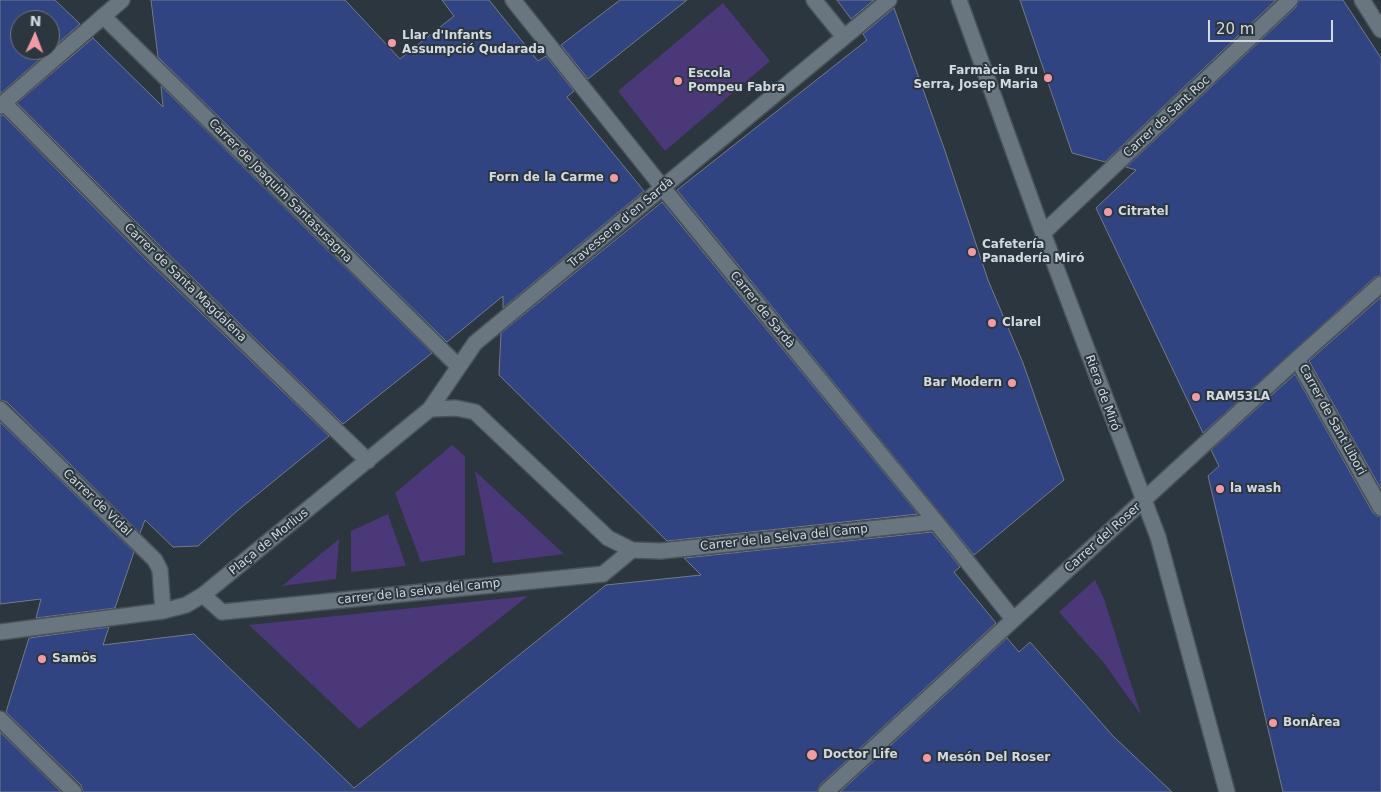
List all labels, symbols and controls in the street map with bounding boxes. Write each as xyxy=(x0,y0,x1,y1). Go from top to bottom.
north arrow xyxy=(10,10,60,60)
scale bar xyxy=(1211,10,1336,42)
text: N xyxy=(29,13,42,29)
text: 20 m xyxy=(1216,20,1254,38)
place label: Llar d'Infants Assumpció Qudarada xyxy=(402,29,545,57)
marker: Llar d'Infants Assumpció Qudarada xyxy=(386,37,398,49)
place label: Farmàcia Bru Serra, Josep Maria xyxy=(914,64,1038,92)
place label: Escola Pompeu Fabra xyxy=(688,67,785,95)
marker: Farmàcia Bru Serra, Josep Maria xyxy=(1042,72,1054,84)
street label: Carrer de Sant Roc xyxy=(1121,73,1213,161)
marker: Escola Pompeu Fabra xyxy=(672,75,684,87)
street label: Carrer de Joaquim Santasusagna xyxy=(205,116,355,266)
place label: Forn de la Carme xyxy=(489,171,604,185)
marker: Forn de la Carme xyxy=(608,172,620,184)
street label: Travessera d'en Sardà xyxy=(566,175,676,271)
place label: Citratel xyxy=(1118,205,1169,219)
marker: Citratel xyxy=(1102,206,1114,218)
street label: Carrer de Santa Magdalena xyxy=(121,221,249,345)
place label: Cafetería Panadería Miró xyxy=(982,238,1084,266)
marker: Cafetería Panadería Miró xyxy=(966,246,978,258)
street label: Carrer de Sardà xyxy=(727,269,797,351)
place label: Clarel xyxy=(1002,316,1041,330)
marker: Clarel xyxy=(986,317,998,329)
street label: Riera de Miró xyxy=(1082,353,1122,433)
street label: Carrer de Sant Libori xyxy=(1296,362,1368,478)
place label: Bar Modern xyxy=(923,376,1002,390)
marker: Bar Modern xyxy=(1006,377,1018,389)
place label: RAM53LA xyxy=(1206,390,1270,404)
marker: RAM53LA xyxy=(1190,391,1202,403)
street label: Carrer de Vidal xyxy=(60,467,134,539)
place label: la wash xyxy=(1230,482,1281,496)
marker: la wash xyxy=(1214,483,1226,495)
street label: Carrer del Roser xyxy=(1062,500,1144,576)
street label: Plaça de Morlius xyxy=(227,506,311,578)
street label: Carrer de la Selva del Camp xyxy=(700,522,868,554)
street label: carrer de la selva del camp xyxy=(337,576,501,608)
place label: Samös xyxy=(52,652,97,666)
marker: Samös xyxy=(36,653,48,665)
place label: BonÀrea xyxy=(1283,716,1340,730)
marker: BonÀrea xyxy=(1267,717,1279,729)
marker: Doctor Life xyxy=(805,748,819,762)
place label: Doctor Life xyxy=(823,748,898,762)
place label: Mesón Del Roser xyxy=(937,751,1050,765)
marker: Mesón Del Roser xyxy=(921,752,933,764)

